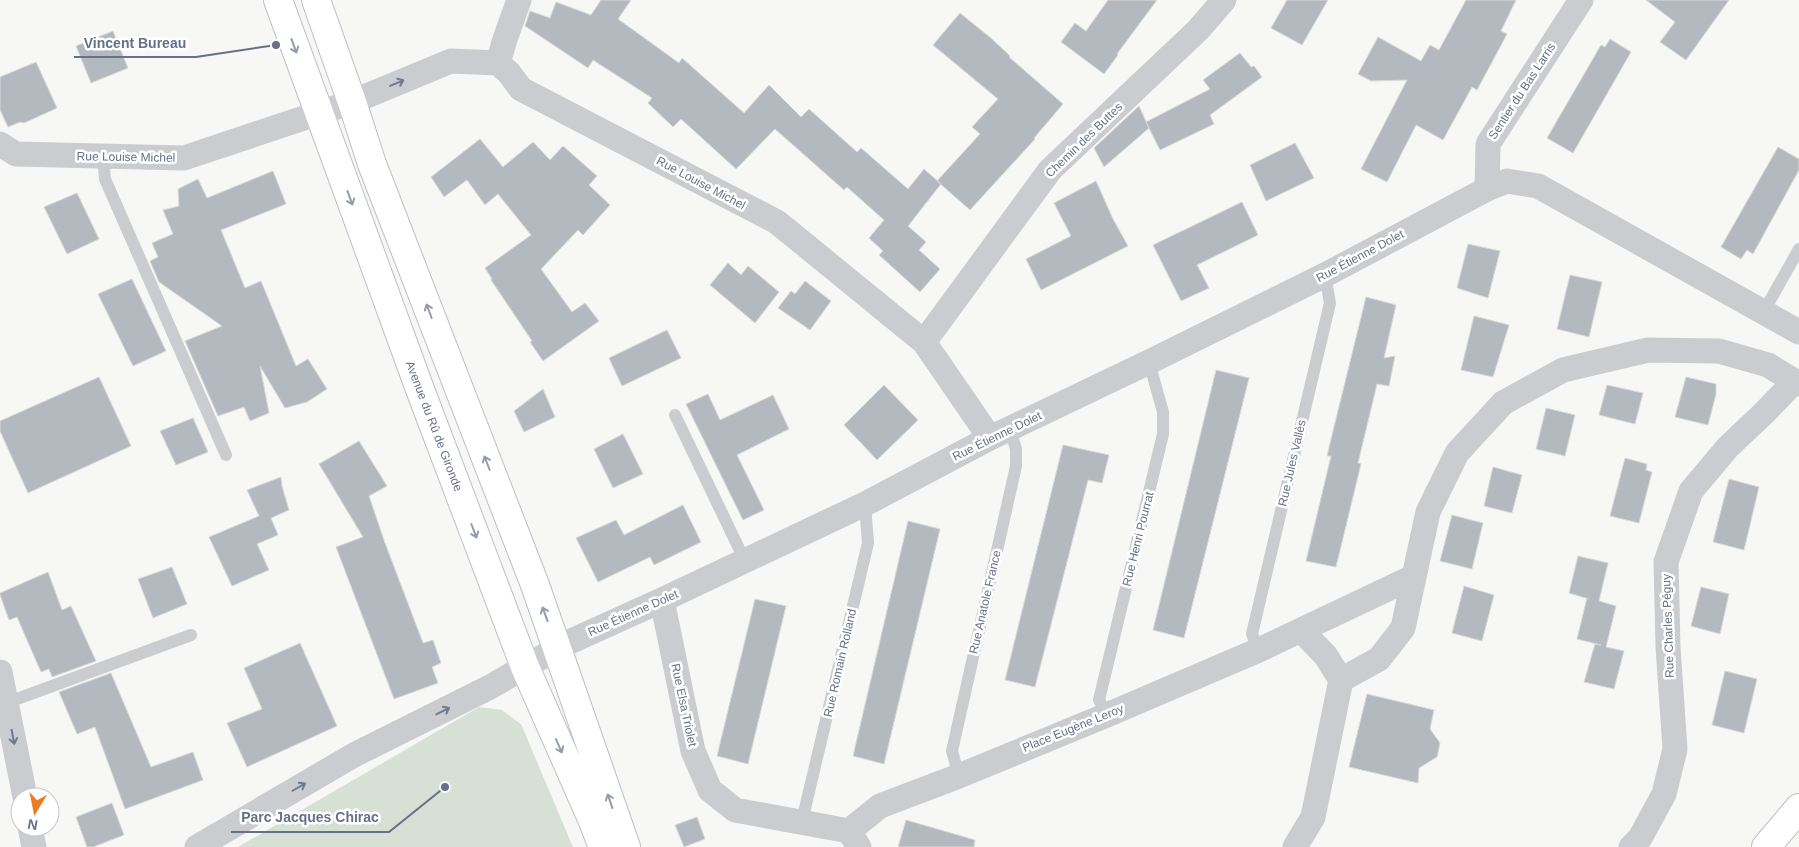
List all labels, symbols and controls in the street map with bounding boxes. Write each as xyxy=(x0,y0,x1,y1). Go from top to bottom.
callout: Vincent Bureau xyxy=(74,28,196,57)
text: Vincent Bureau xyxy=(84,35,186,51)
one-way arrow xyxy=(290,38,299,53)
street label: Sentier du Bas Larris xyxy=(1486,40,1558,142)
one-way arrow xyxy=(389,78,404,88)
street label: Chemin des Buttes xyxy=(1043,100,1125,180)
street label: Rue Louise Michel xyxy=(77,149,175,165)
street label: Rue Louise Michel xyxy=(654,154,748,212)
one-way arrow xyxy=(346,190,355,206)
street label: Rue Étienne Dolet xyxy=(1313,226,1407,285)
one-way arrow xyxy=(424,304,433,319)
street label: Avenue du Rû de Gironde xyxy=(403,359,465,493)
street label: Rue Étienne Dolet xyxy=(950,407,1044,464)
street label: Rue Jules Vallès xyxy=(1275,418,1309,508)
one-way arrow xyxy=(482,455,491,470)
street label: Rue Henri Pourrat xyxy=(1120,490,1157,588)
one-way arrow xyxy=(470,523,479,538)
street label: Rue Anatole France xyxy=(966,548,1004,655)
street label: Rue Charles Péguy xyxy=(1659,574,1677,678)
street label: Rue Étienne Dolet xyxy=(585,586,681,639)
one-way arrow xyxy=(540,607,549,623)
street label: Rue Romain Rolland xyxy=(821,607,859,719)
street label: Rue Elsa Triolet xyxy=(668,662,700,749)
street label: Place Eugène Leroy xyxy=(1020,701,1126,755)
one-way arrow xyxy=(435,706,450,716)
one-way arrow xyxy=(8,728,18,744)
one-way arrow xyxy=(555,738,565,753)
one-way arrow xyxy=(292,782,306,792)
north arrow xyxy=(10,787,60,837)
one-way arrow xyxy=(605,794,614,809)
callout: Parc Jacques Chirac xyxy=(231,803,389,832)
text: Parc Jacques Chirac xyxy=(241,809,379,825)
text: N xyxy=(26,816,39,834)

